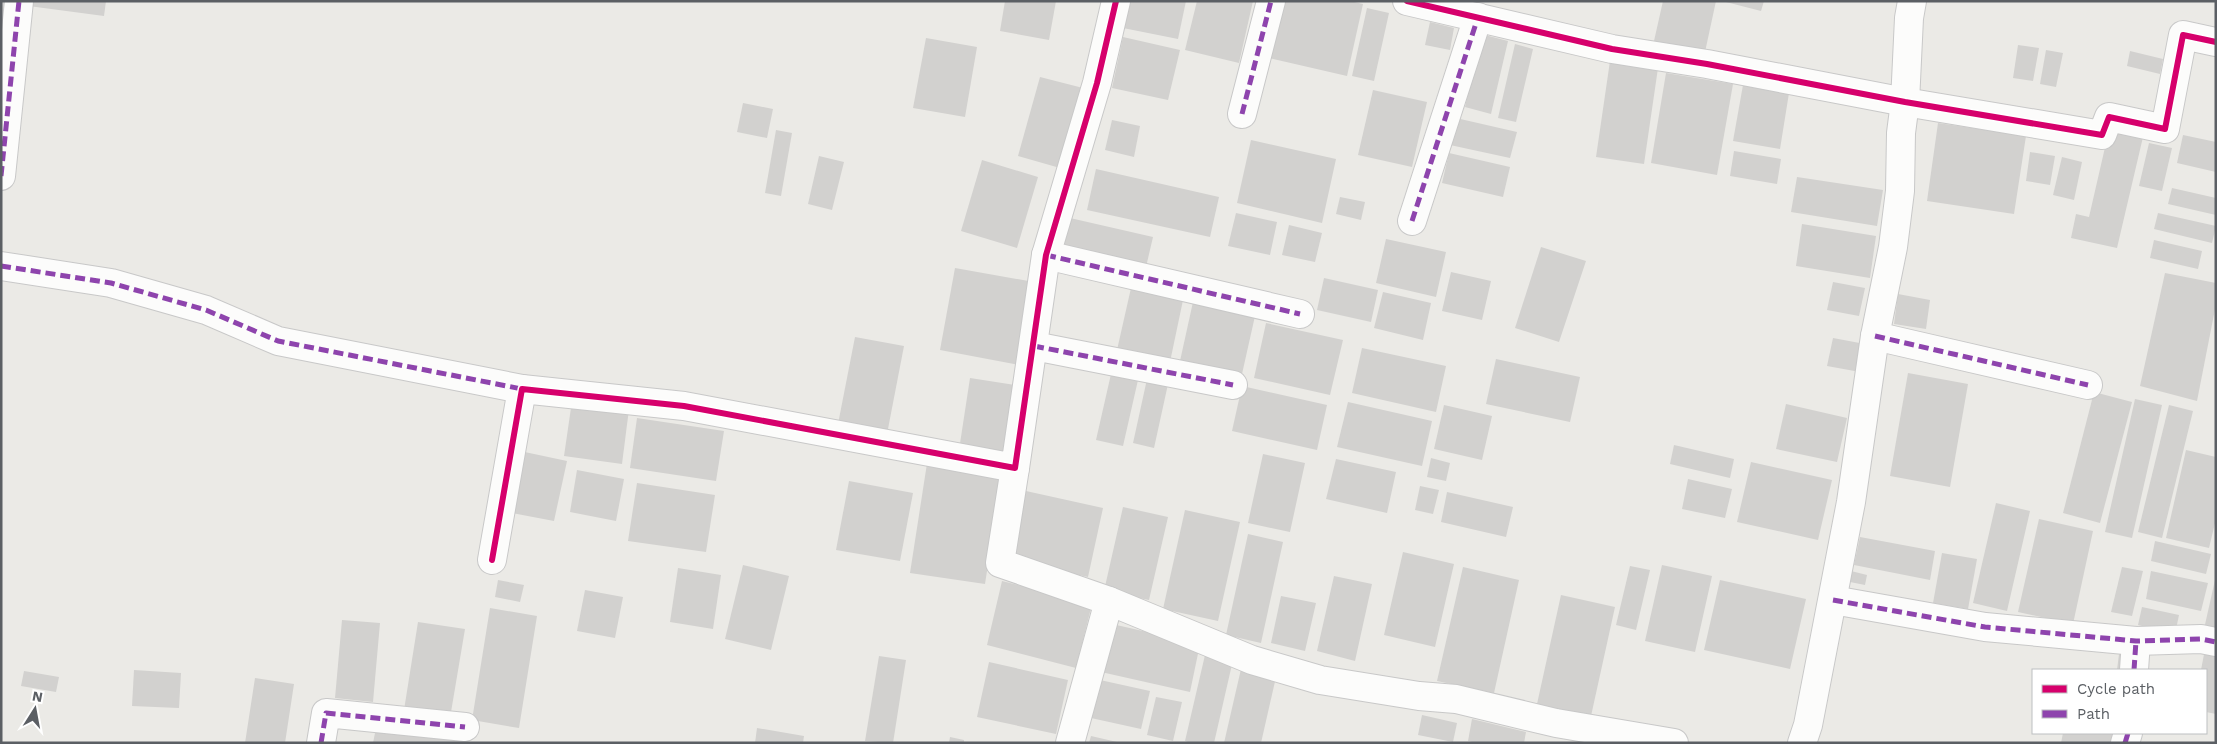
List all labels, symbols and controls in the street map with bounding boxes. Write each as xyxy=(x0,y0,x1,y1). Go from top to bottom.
legend xyxy=(2032,669,2207,734)
text: Cycle path xyxy=(2077,680,2155,698)
north arrow xyxy=(10,684,60,734)
text: N xyxy=(31,687,44,705)
text: Path xyxy=(2077,705,2110,723)

